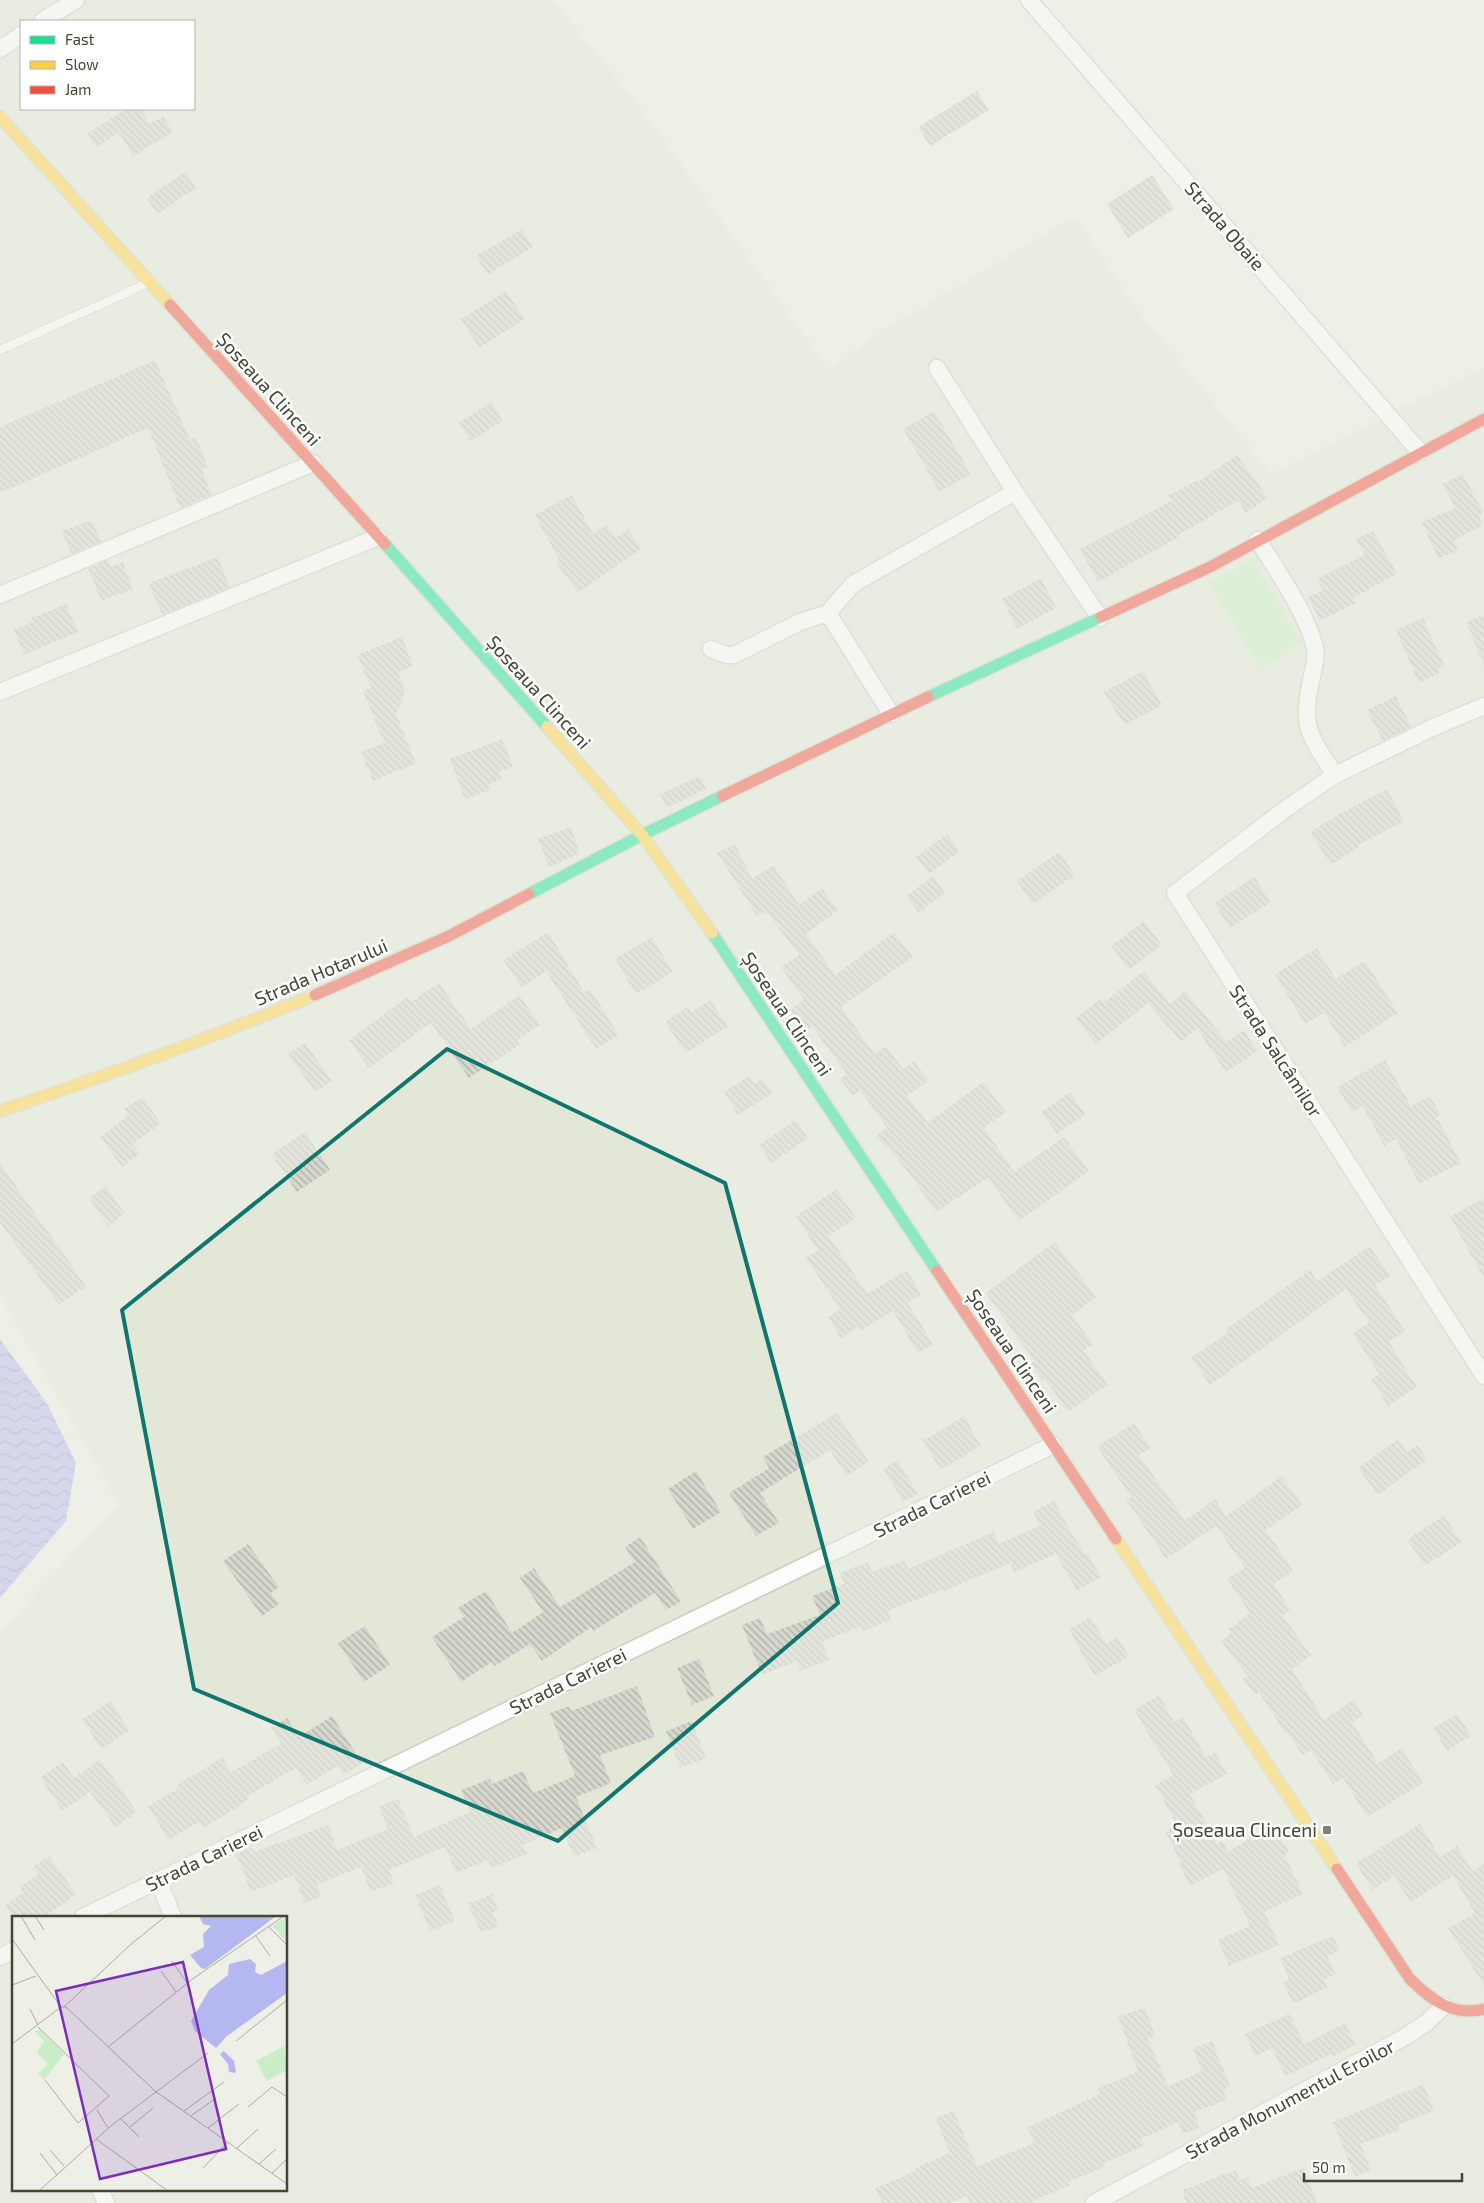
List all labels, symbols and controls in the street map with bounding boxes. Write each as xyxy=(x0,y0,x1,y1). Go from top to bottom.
legend xyxy=(20,20,195,110)
text: Fast xyxy=(65,30,95,48)
text: Slow xyxy=(65,55,99,73)
text: Jam xyxy=(65,80,91,98)
street label: Strada Obaie xyxy=(1181,177,1270,275)
street label: Șoseaua Clinceni xyxy=(211,327,326,451)
street label: Șoseaua Clinceni xyxy=(481,630,596,754)
street label: Strada Hotarului xyxy=(251,933,391,1010)
street label: Șoseaua Clinceni xyxy=(736,947,837,1081)
street label: Strada Salcâmilor xyxy=(1225,980,1328,1122)
street label: Șoseaua Clinceni xyxy=(961,1284,1062,1418)
street label: Strada Carierei xyxy=(869,1465,994,1542)
street label: Strada Carierei xyxy=(505,1642,630,1719)
place label: Șoseaua Clinceni xyxy=(1172,1818,1317,1843)
street label: Strada Carierei xyxy=(141,1819,266,1896)
marker: Șoseaua Clinceni xyxy=(1321,1824,1333,1836)
inset map xyxy=(12,1916,288,2190)
street label: Strada Monumentul Eroilor xyxy=(1181,2033,1399,2164)
scale bar xyxy=(1304,2150,1462,2182)
text: 50 m xyxy=(1312,2158,1346,2176)

